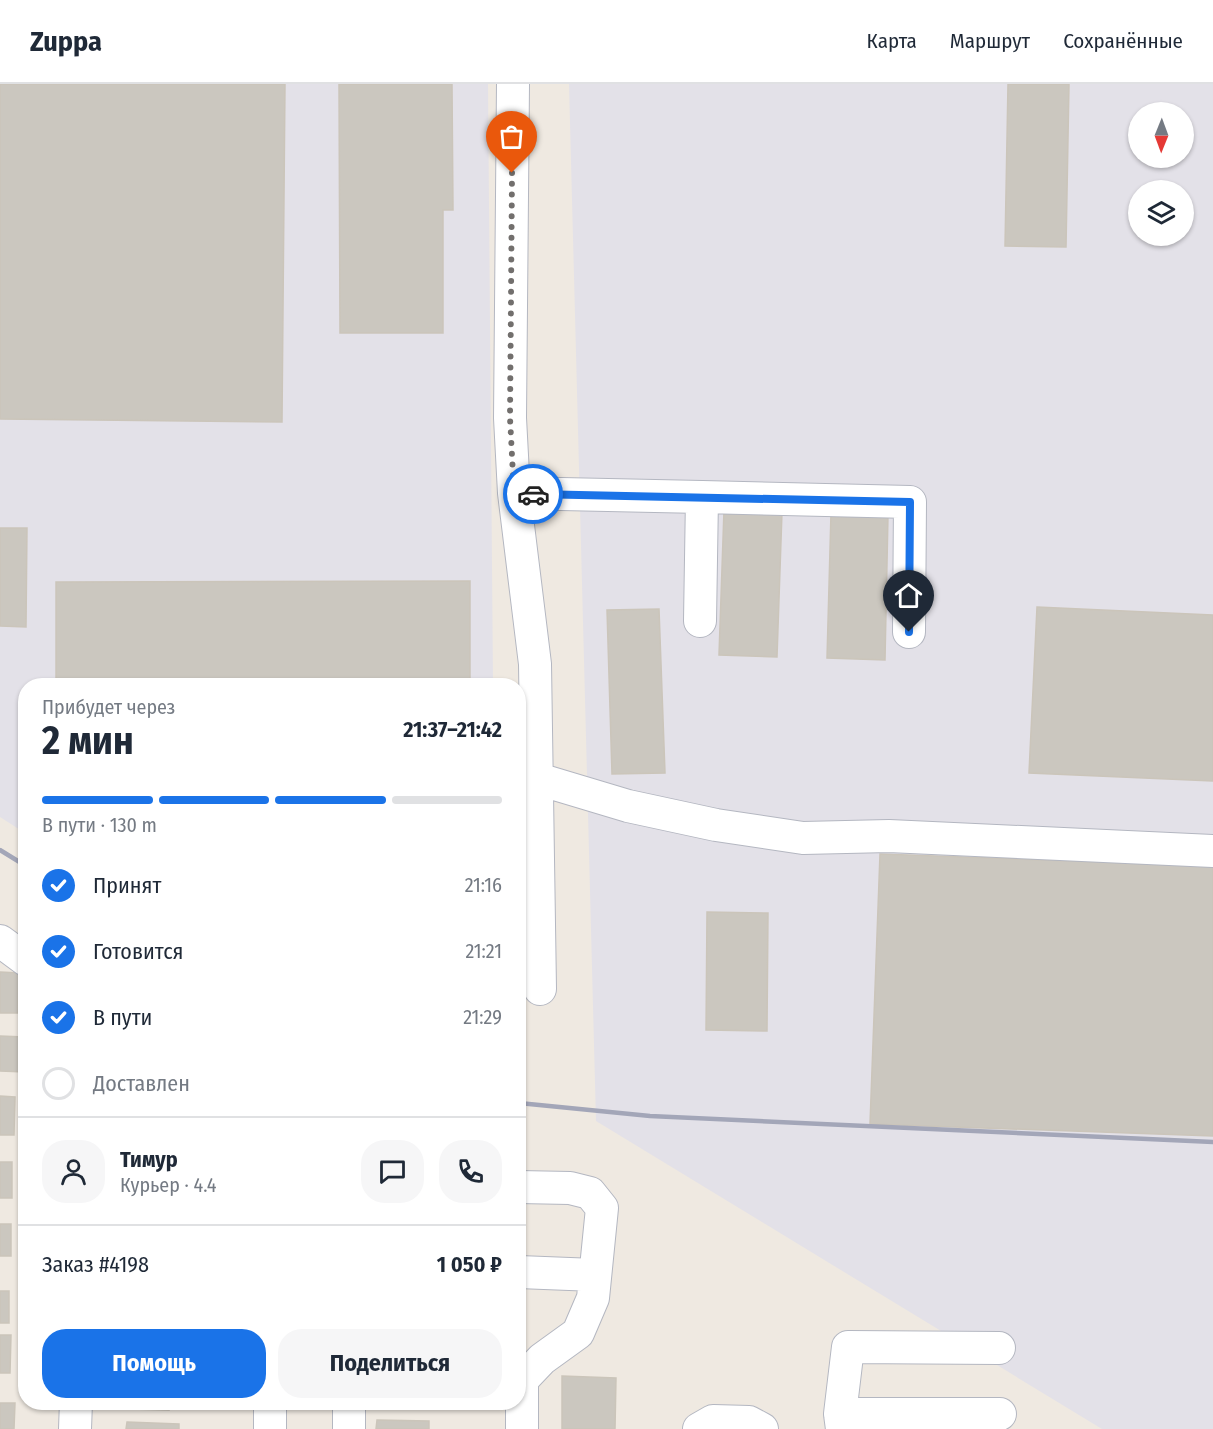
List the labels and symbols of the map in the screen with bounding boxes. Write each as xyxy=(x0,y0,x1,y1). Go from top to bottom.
north arrow xyxy=(1128,102,1194,168)
pin xyxy=(486,111,537,173)
courier xyxy=(503,464,563,524)
pin xyxy=(883,570,934,632)

